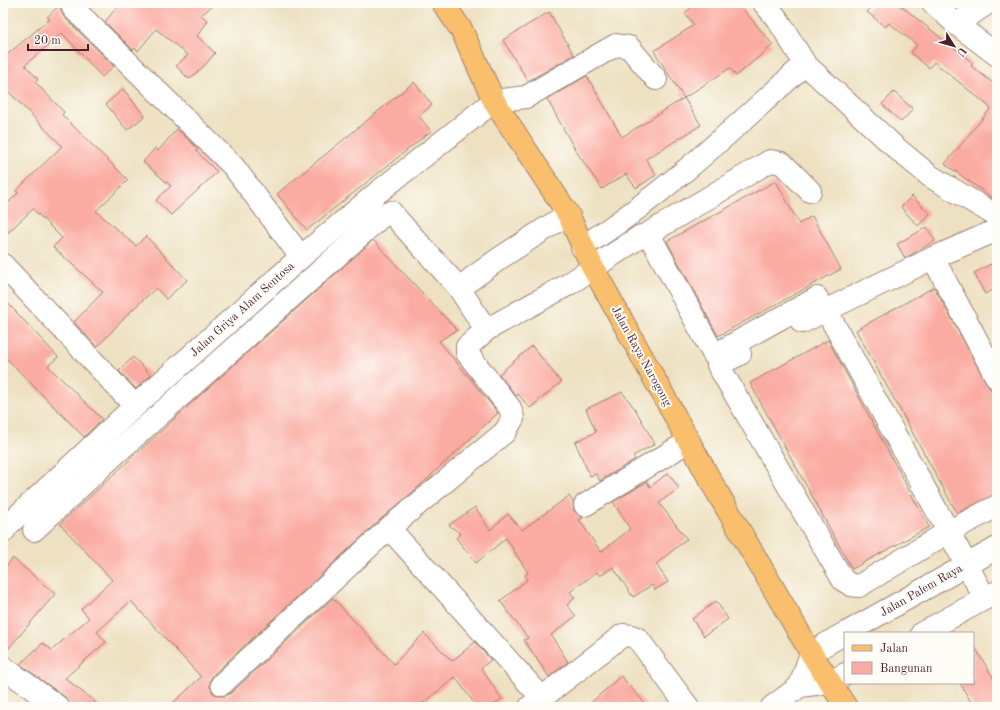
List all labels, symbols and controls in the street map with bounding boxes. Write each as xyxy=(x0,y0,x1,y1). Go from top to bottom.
scale bar xyxy=(28,26,88,52)
north arrow xyxy=(934,26,974,66)
text: 20 m xyxy=(34,35,61,47)
text: U xyxy=(954,44,968,58)
street label: Jalan Griya Alam Sentosa xyxy=(188,260,297,360)
street label: Jalan Raya Narogong xyxy=(609,304,674,409)
street label: Jalan Palem Raya xyxy=(878,562,965,619)
legend xyxy=(844,632,974,684)
text: Jalan xyxy=(880,643,909,655)
text: Bangunan xyxy=(880,663,933,675)

